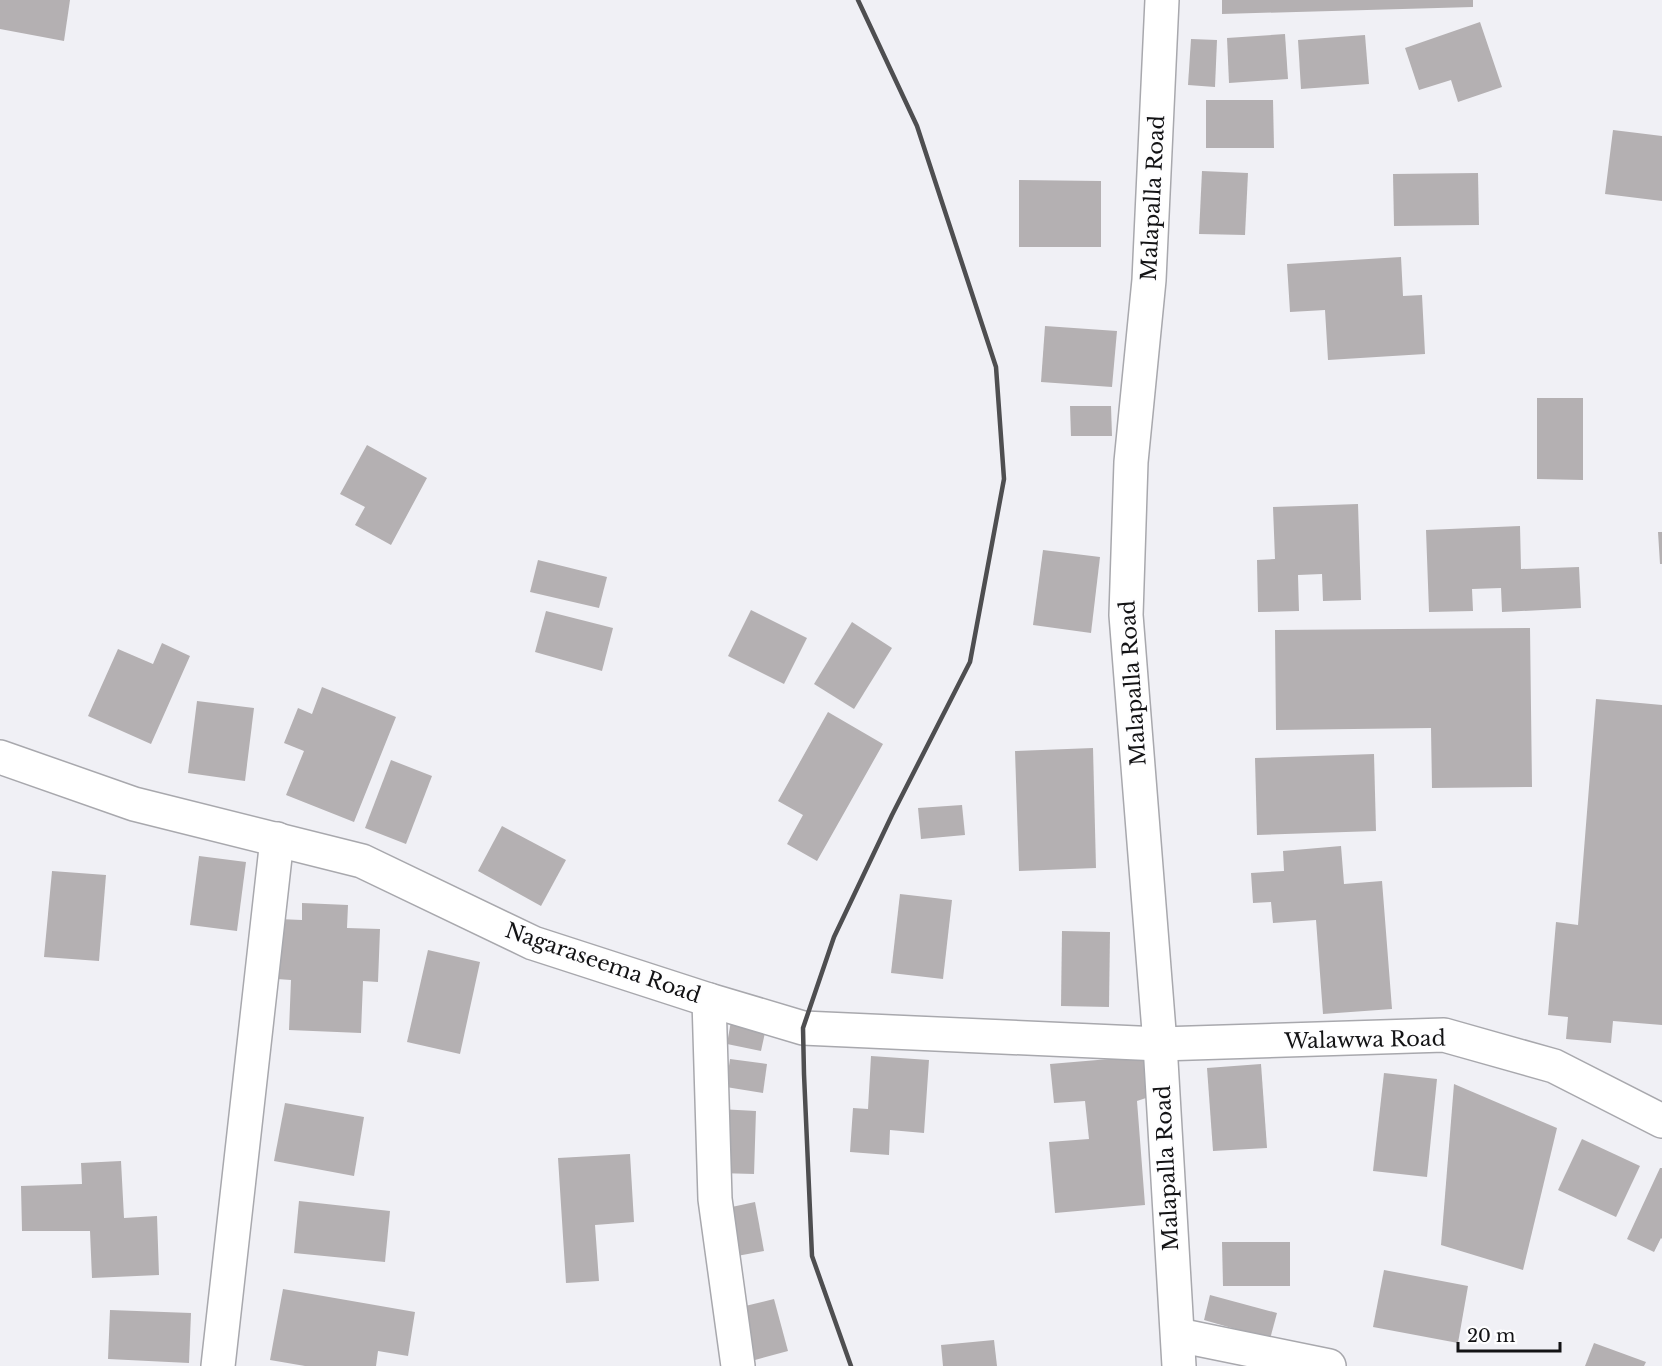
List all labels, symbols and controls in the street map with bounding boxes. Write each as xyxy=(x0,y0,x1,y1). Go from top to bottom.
street label: Malapalla Road xyxy=(1136,115,1170,281)
street label: Malapalla Road xyxy=(1114,599,1152,767)
street label: Nagaraseema Road xyxy=(502,917,704,1009)
street label: Walawwa Road xyxy=(1283,1026,1446,1054)
street label: Malapalla Road xyxy=(1150,1085,1184,1251)
scale bar xyxy=(1458,1315,1560,1353)
text: 20 m xyxy=(1467,1325,1515,1347)

